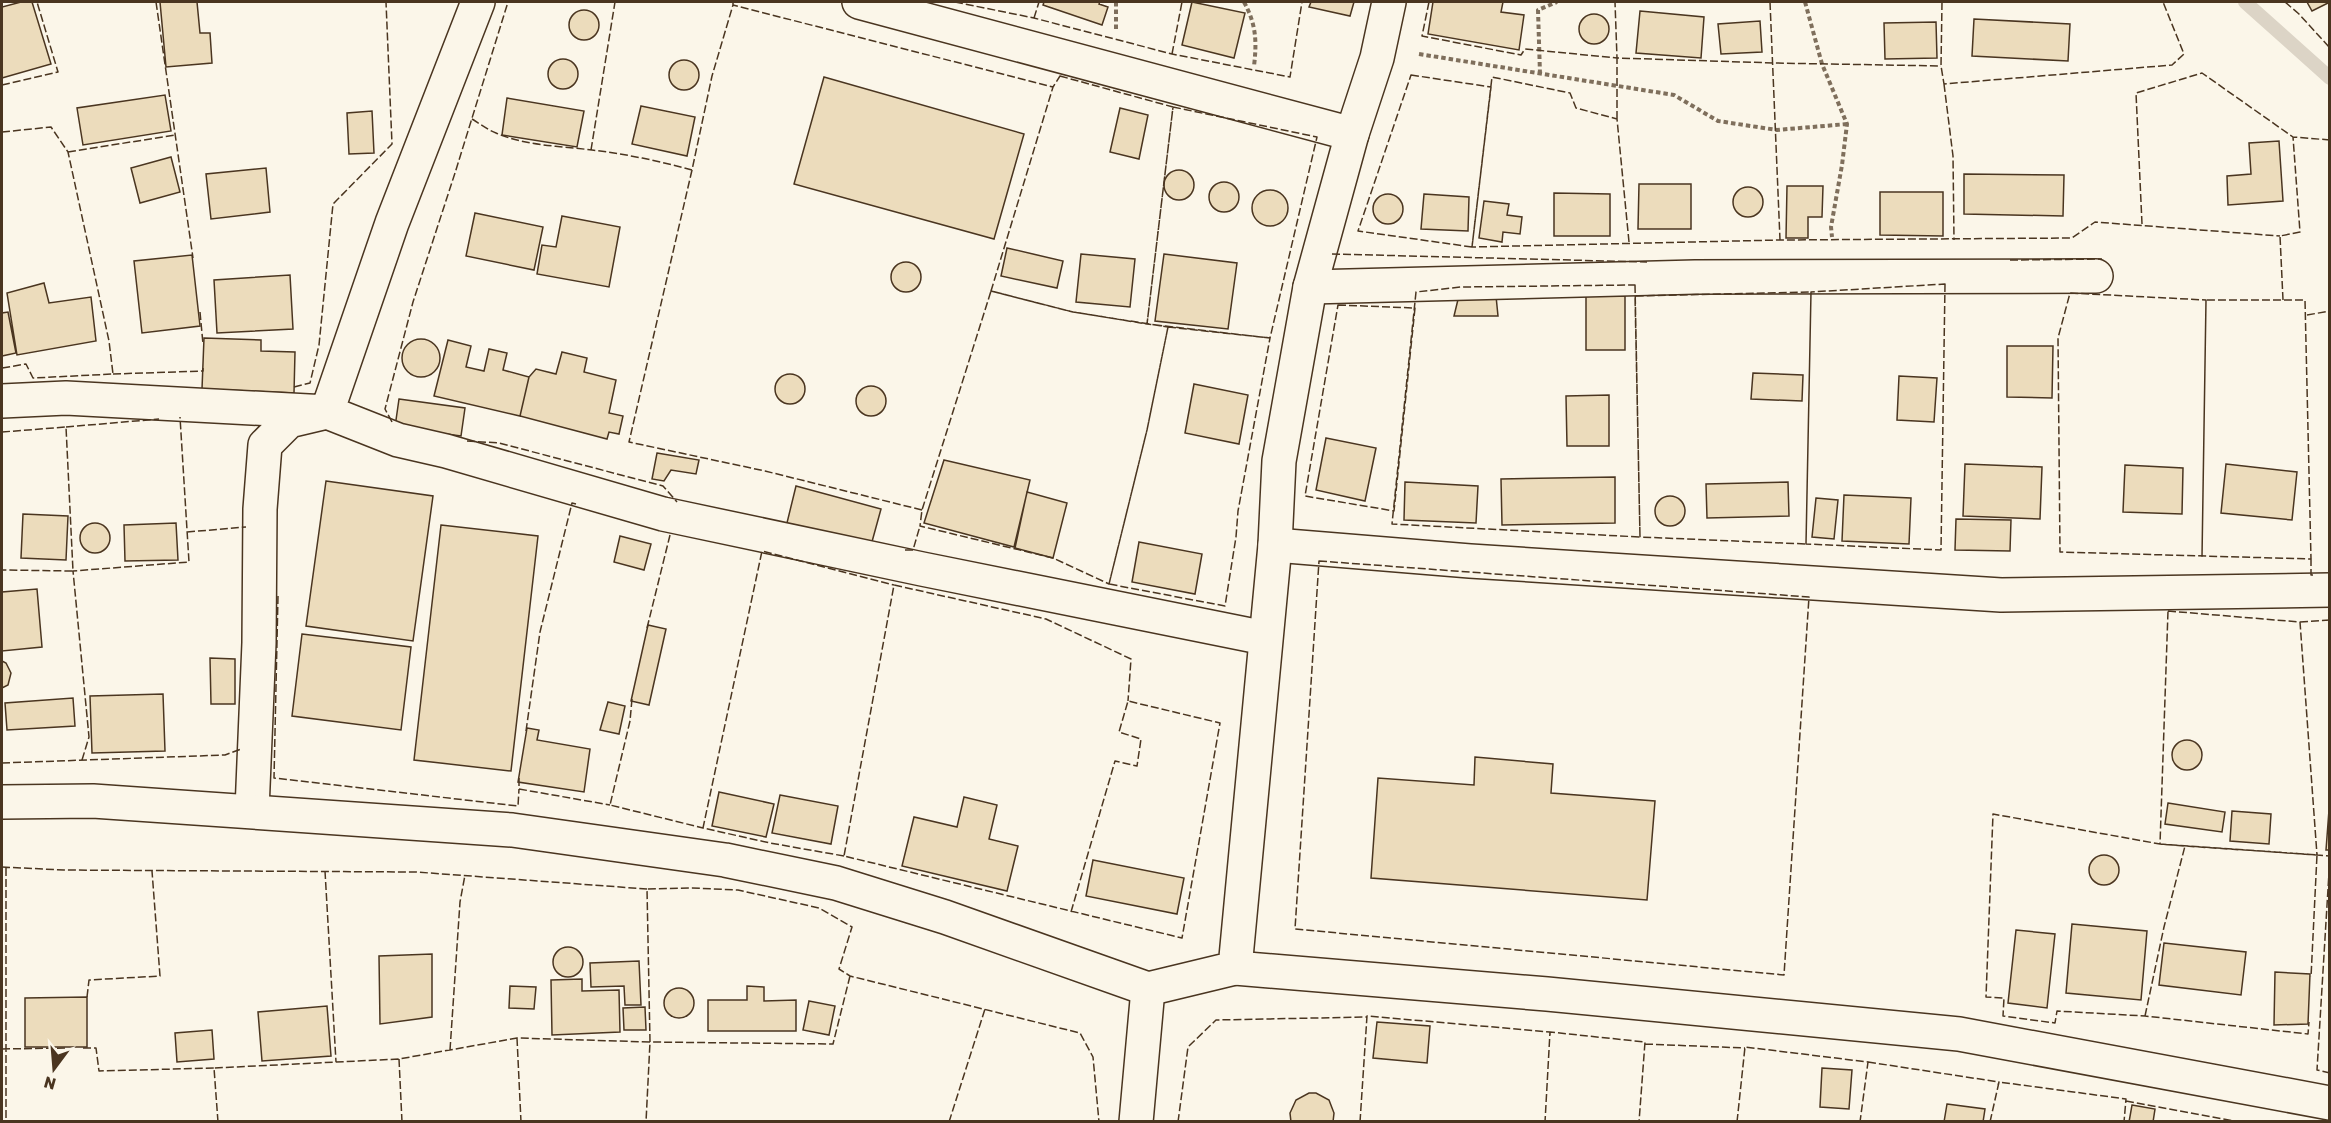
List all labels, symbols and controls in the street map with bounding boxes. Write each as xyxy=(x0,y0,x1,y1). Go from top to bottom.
north arrow xyxy=(24,1039,84,1099)
text: N xyxy=(42,1072,58,1094)

